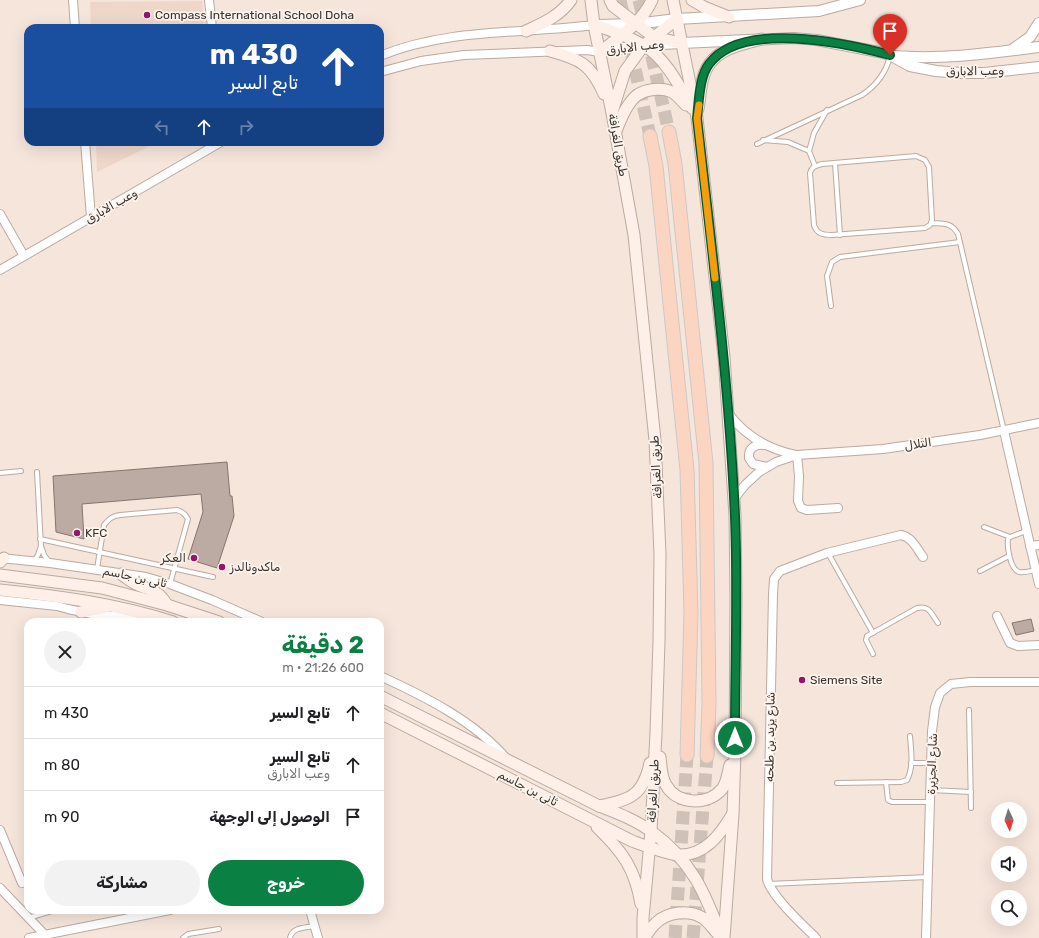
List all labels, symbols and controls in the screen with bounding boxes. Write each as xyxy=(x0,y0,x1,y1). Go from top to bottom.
place label: Compass International School Doha xyxy=(155,8,354,22)
marker: Compass International School Doha xyxy=(142,10,152,20)
pin xyxy=(873,14,907,55)
icon: arrive xyxy=(879,20,901,42)
street label: وعب الابارق xyxy=(605,36,665,58)
text: 430 m xyxy=(210,38,298,71)
icon: ahead xyxy=(312,40,364,92)
street label: وعب الابارق xyxy=(946,63,1004,80)
text: تابع السير xyxy=(229,72,298,94)
street label: طريق الغرافة xyxy=(605,112,630,178)
icon: left xyxy=(151,116,173,138)
icon: ahead xyxy=(193,116,215,138)
icon: right xyxy=(235,116,257,138)
street label: وعب الابارق xyxy=(82,185,140,227)
street label: طريق الغرافة xyxy=(647,435,666,499)
street label: التلال xyxy=(904,435,932,453)
place label: KFC xyxy=(85,526,107,540)
marker: KFC xyxy=(72,528,82,538)
place label: العكر xyxy=(160,551,186,566)
marker: العكر xyxy=(189,553,199,563)
place label: ماكدونالدز xyxy=(229,560,280,575)
marker: ماكدونالدز xyxy=(217,562,227,572)
street label: ثانى بن جاسم xyxy=(101,563,168,592)
button: close xyxy=(44,631,86,673)
text: 2 دقيقة xyxy=(282,631,364,659)
text: 600 m · 21:26 xyxy=(282,660,364,675)
place label: Siemens Site xyxy=(810,673,883,687)
marker: Siemens Site xyxy=(797,675,807,685)
street label: شارع يزيد بن طلحه xyxy=(762,692,780,782)
icon: ahead xyxy=(342,702,364,724)
text: 430 m xyxy=(44,704,89,722)
text: تابع السير xyxy=(270,704,330,722)
position arrow xyxy=(714,717,756,759)
street label: شارع الجزيرة xyxy=(924,733,942,795)
text: تابع السير xyxy=(270,748,330,766)
icon: ahead xyxy=(342,754,364,776)
text: 80 m xyxy=(44,756,80,774)
street label: طريق الغرافة xyxy=(644,759,663,823)
text: وعب الابارق xyxy=(267,766,330,781)
street label: ثانى بن جاسم xyxy=(495,767,560,810)
north arrow xyxy=(991,802,1027,838)
map controls xyxy=(991,802,1027,926)
icon: arrive xyxy=(342,806,364,828)
text: 90 m xyxy=(44,808,79,826)
text: الوصول إلى الوجهة xyxy=(209,808,330,826)
button: sound xyxy=(991,846,1027,882)
button: مشاركة xyxy=(44,860,200,906)
button: خروج xyxy=(208,860,364,906)
button: search xyxy=(991,890,1027,926)

